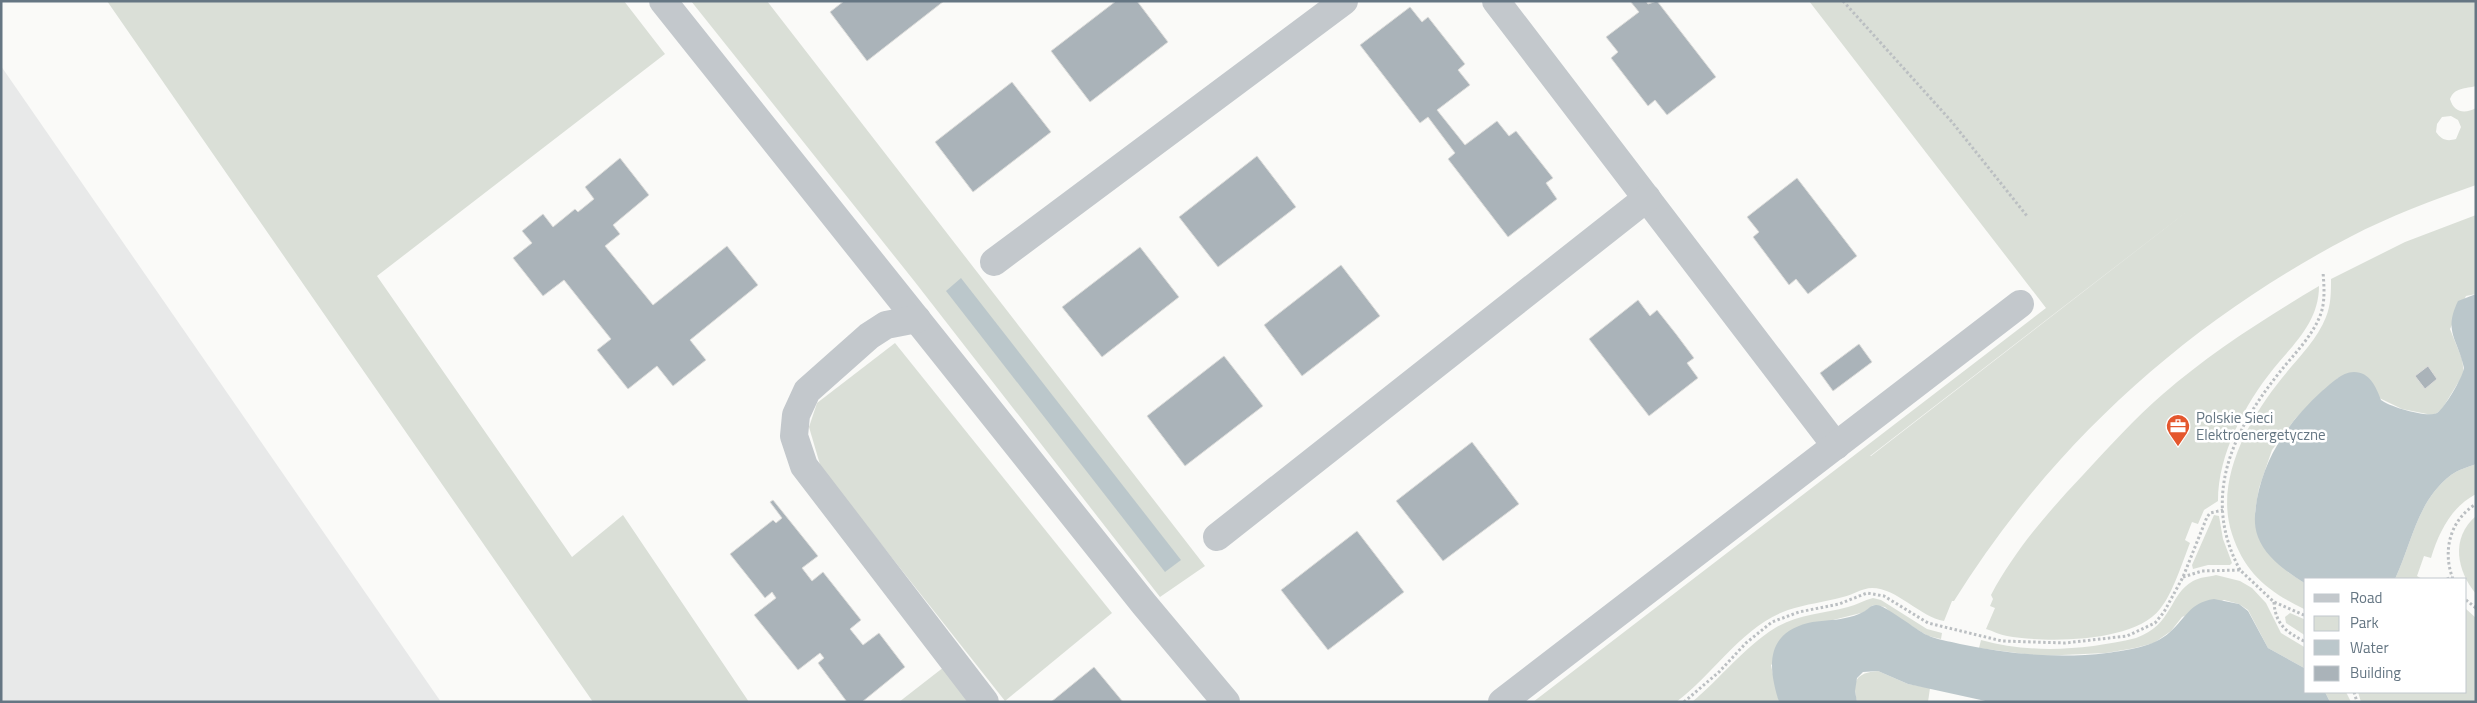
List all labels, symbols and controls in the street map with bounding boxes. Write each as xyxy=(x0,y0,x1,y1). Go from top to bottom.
place label: Polskie Sieci Elektroenergetyczne xyxy=(2196,406,2326,446)
office icon: Polskie Sieci Elektroenergetyczne xyxy=(2165,413,2191,447)
legend xyxy=(2304,578,2467,693)
text: Road xyxy=(2350,586,2382,609)
text: Park xyxy=(2350,611,2379,634)
text: Water xyxy=(2350,636,2389,659)
text: Building xyxy=(2350,661,2401,684)

